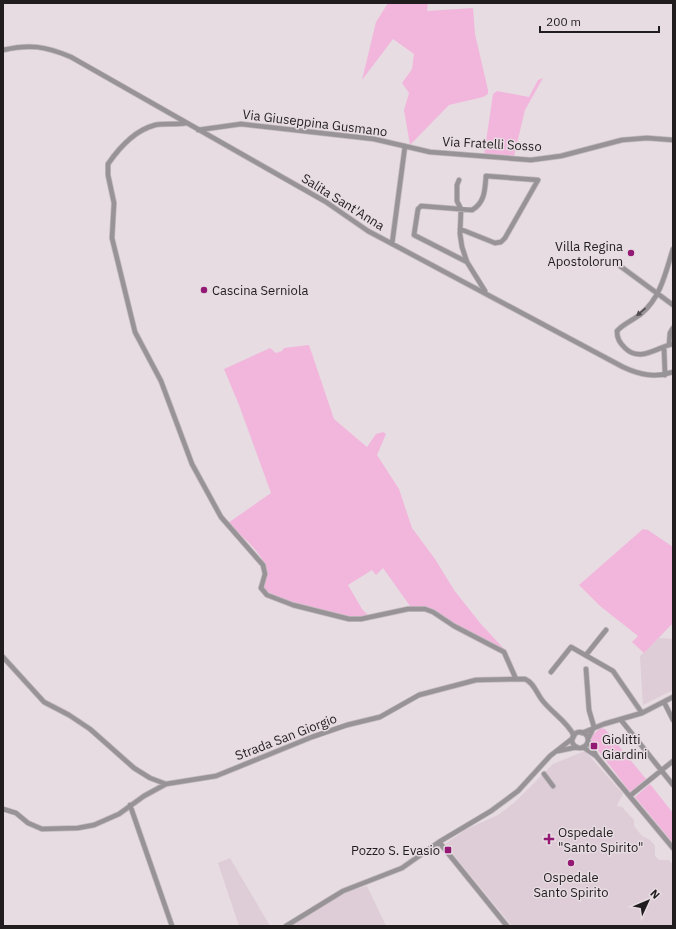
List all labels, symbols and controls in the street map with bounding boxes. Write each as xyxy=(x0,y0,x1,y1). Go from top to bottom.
scale bar xyxy=(540,8,659,34)
text: 200 m xyxy=(546,14,581,29)
street label: Via Giuseppina Gusmano xyxy=(242,106,388,140)
street label: Via Fratelli Sosso xyxy=(442,133,542,155)
street label: Salita Sant'Anna xyxy=(298,170,388,234)
place label: Villa Regina Apostolorum xyxy=(547,238,623,270)
marker: Villa Regina Apostolorum xyxy=(626,248,636,258)
place label: Cascina Serniola xyxy=(212,282,308,299)
marker: Cascina Serniola xyxy=(199,285,209,295)
one-way arrow xyxy=(636,308,647,317)
street label: Strada San Giorgio xyxy=(233,710,339,764)
place label: Giolitti Giardini xyxy=(602,731,647,763)
marker: Giolitti Giardini xyxy=(589,741,599,751)
place label: Ospedale "Santo Spirito" xyxy=(558,824,644,856)
marker: Ospedale "Santo Spirito" xyxy=(543,833,555,845)
place label: Pozzo S. Evasio xyxy=(351,842,440,859)
marker: Pozzo S. Evasio xyxy=(443,845,453,855)
marker: Ospedale Santo Spirito xyxy=(566,858,576,868)
place label: Ospedale Santo Spirito xyxy=(534,869,608,901)
north arrow xyxy=(628,881,668,921)
text: N xyxy=(647,886,663,902)

